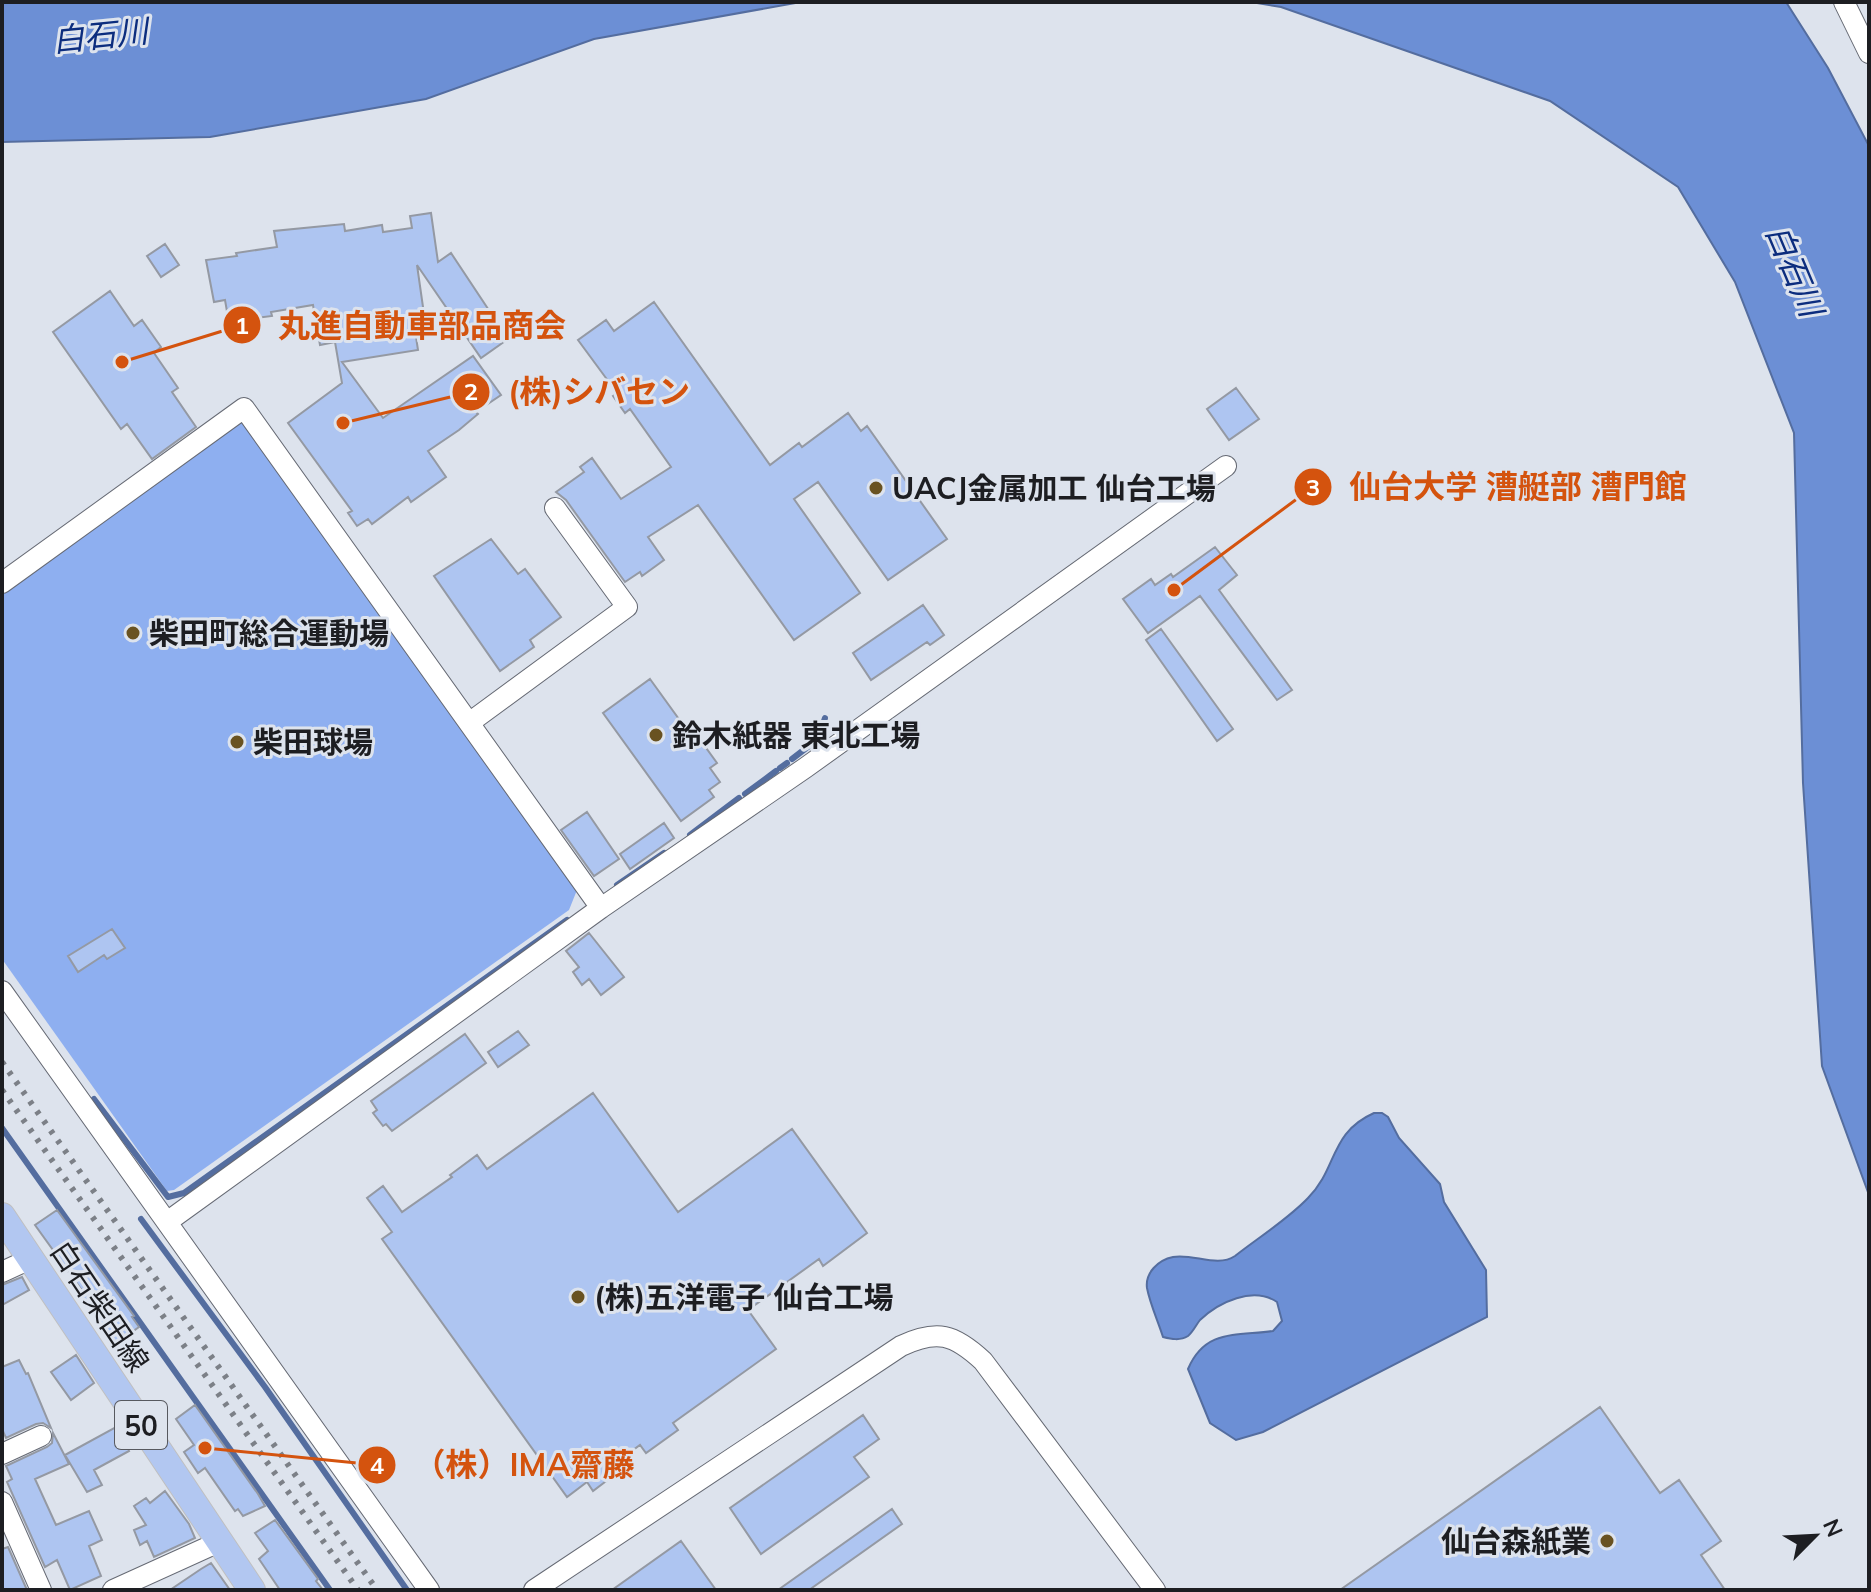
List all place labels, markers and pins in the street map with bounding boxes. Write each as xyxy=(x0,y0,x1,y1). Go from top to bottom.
callout: 丸進自動車部品商会 xyxy=(222,297,582,353)
callout: (株)シバセン xyxy=(451,364,706,420)
callout: 仙台大学 漕艇部 漕門館 xyxy=(1293,459,1702,515)
place label: UACJ金属加工 仙台工場 xyxy=(892,469,1216,507)
marker: UACJ金属加工 仙台工場 xyxy=(867,479,885,497)
place label: 柴田町総合運動場 xyxy=(149,614,389,652)
marker: 柴田町総合運動場 xyxy=(124,624,142,642)
place label: 鈴木紙器 東北工場 xyxy=(672,716,920,754)
place label: 柴田球場 xyxy=(253,723,373,761)
marker: 鈴木紙器 東北工場 xyxy=(647,726,665,744)
marker: 柴田球場 xyxy=(228,733,246,751)
place label: (株)五洋電子 仙台工場 xyxy=(594,1278,894,1316)
marker: (株)五洋電子 仙台工場 xyxy=(569,1288,587,1306)
callout: （株）IMA齋藤 xyxy=(357,1437,650,1493)
place label: 仙台森紙業 xyxy=(1441,1522,1591,1560)
marker: 仙台森紙業 xyxy=(1598,1532,1616,1550)

